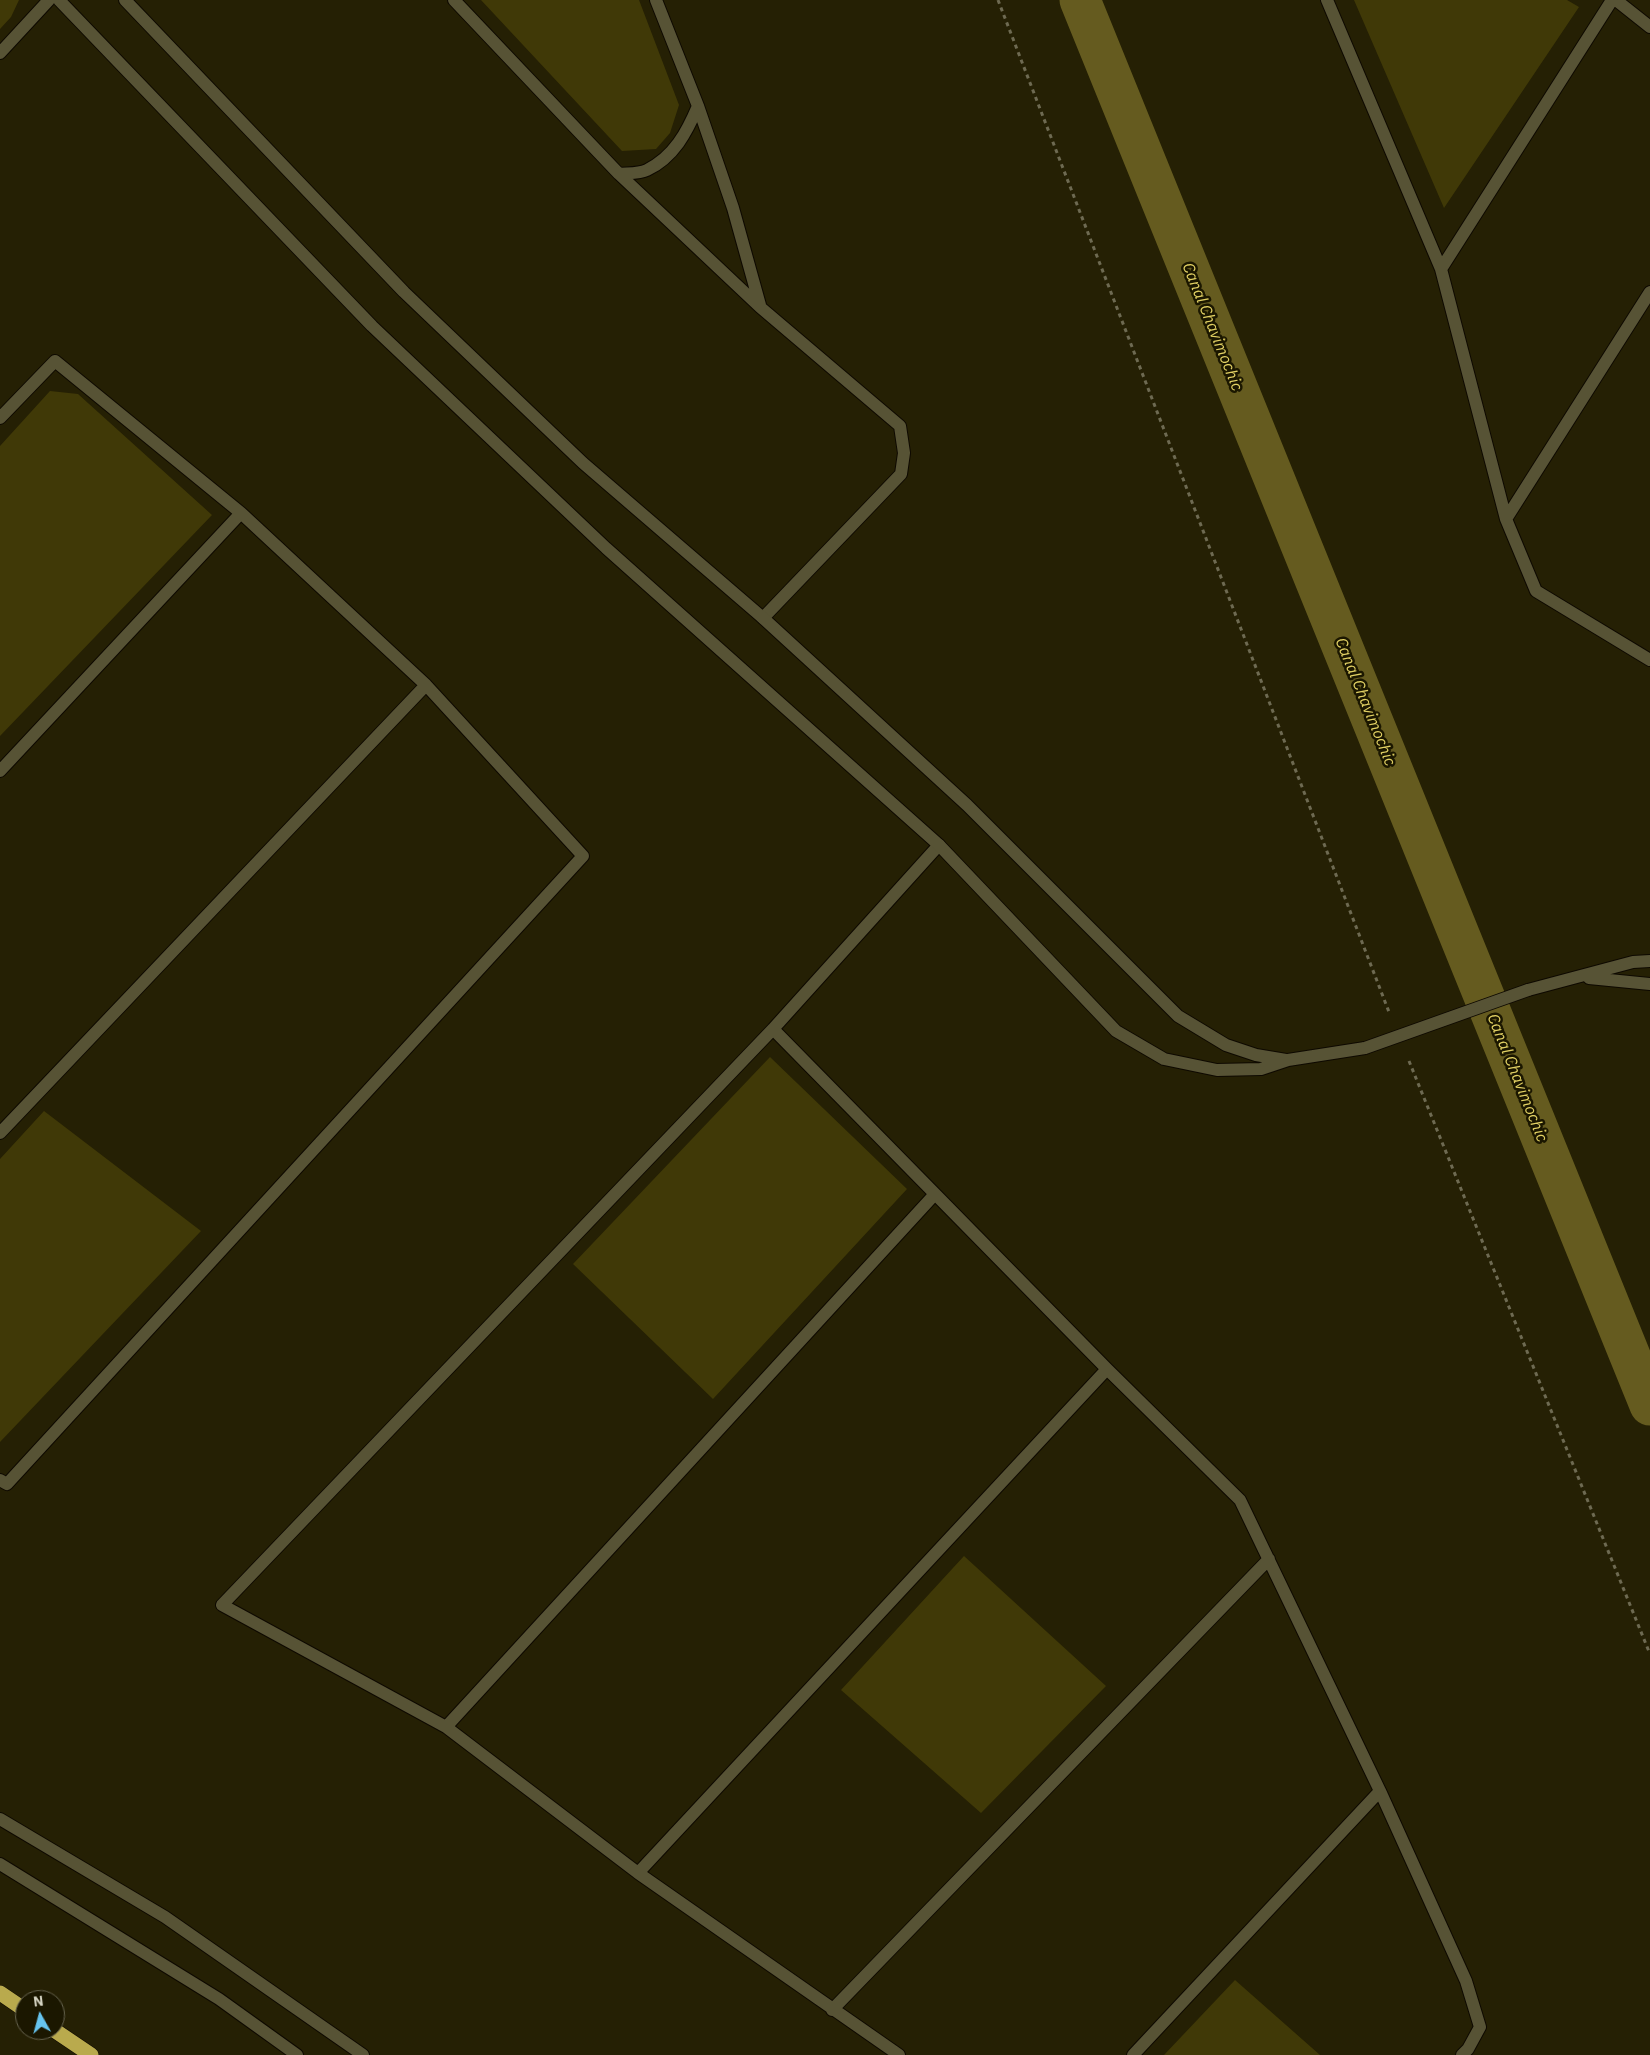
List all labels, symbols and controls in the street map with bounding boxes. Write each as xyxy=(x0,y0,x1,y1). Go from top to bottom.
water label: Canal Chavimochic xyxy=(1178,260,1246,394)
water label: Canal Chavimochic xyxy=(1331,635,1399,769)
water label: Canal Chavimochic xyxy=(1483,1011,1551,1145)
north arrow xyxy=(15,1990,65,2040)
text: N xyxy=(32,1992,44,2011)

